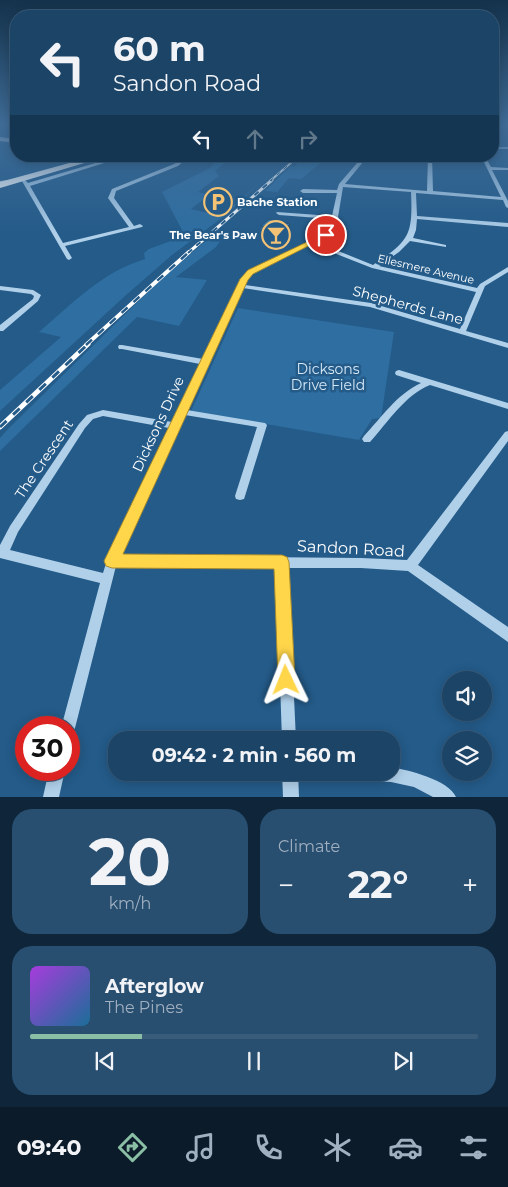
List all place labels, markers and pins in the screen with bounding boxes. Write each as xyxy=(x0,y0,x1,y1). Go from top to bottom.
parking icon: Bache Station xyxy=(203,187,233,217)
place label: Bache Station xyxy=(237,195,318,209)
pin xyxy=(305,214,347,256)
bar icon: The Bear's Paw xyxy=(261,220,291,250)
place label: The Bear's Paw xyxy=(169,228,258,242)

